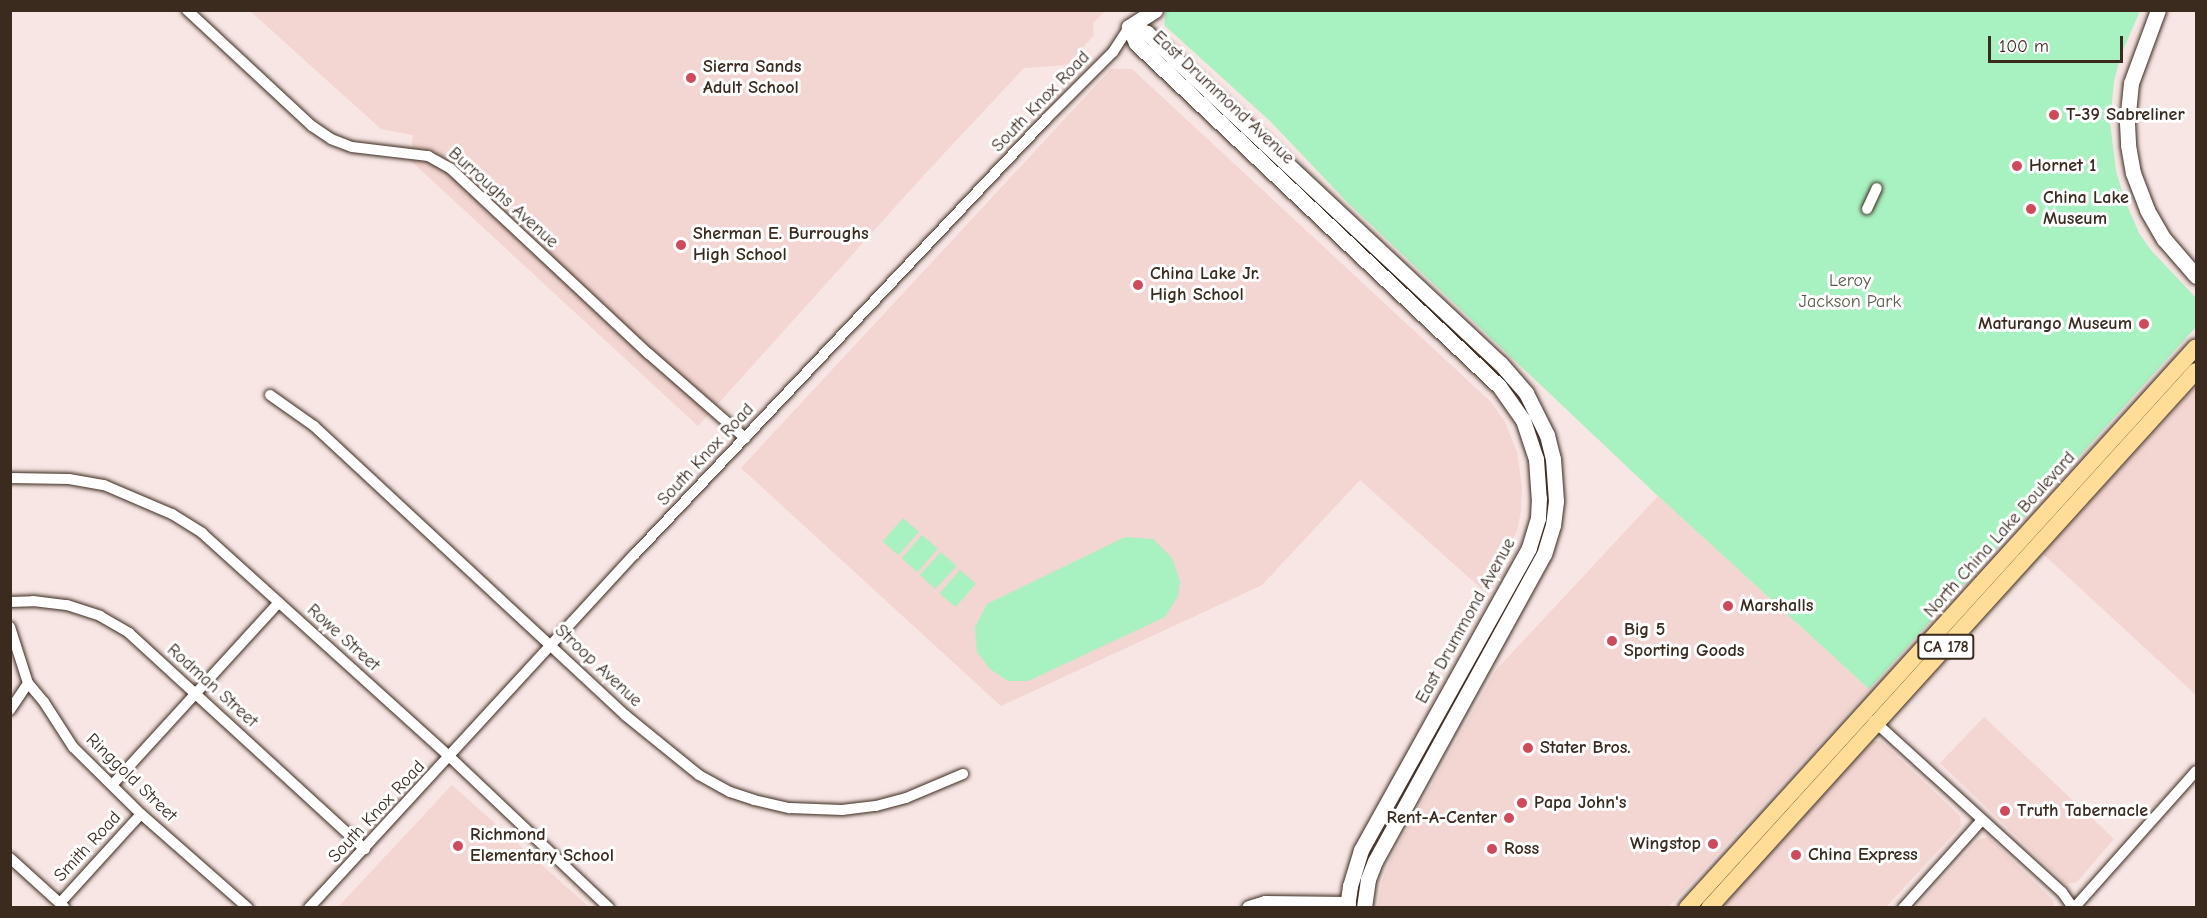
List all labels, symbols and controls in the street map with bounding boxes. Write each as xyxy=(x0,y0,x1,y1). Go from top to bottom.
scale bar xyxy=(1991,24,2126,62)
street label: East Drummond Avenue xyxy=(1148,27,1298,169)
text: 100 m xyxy=(1999,36,2049,57)
street label: South Knox Road xyxy=(987,47,1095,157)
place label: Sierra Sands Adult School xyxy=(703,57,801,100)
marker: Sierra Sands Adult School xyxy=(684,71,698,85)
place label: T-39 Sabreliner xyxy=(2066,104,2185,126)
marker: T-39 Sabreliner xyxy=(2047,108,2061,122)
street label: Burroughs Avenue xyxy=(444,143,562,253)
place label: Hornet 1 xyxy=(2029,155,2096,177)
marker: Hornet 1 xyxy=(2010,159,2024,173)
place label: China Lake Museum xyxy=(2043,188,2129,230)
marker: China Lake Museum xyxy=(2024,202,2038,216)
place label: Sherman E. Burroughs High School xyxy=(693,224,869,266)
marker: Sherman E. Burroughs High School xyxy=(674,238,688,252)
place label: China Lake Jr. High School xyxy=(1150,264,1259,306)
park label: Leroy Jackson Park xyxy=(1799,271,1901,314)
marker: China Lake Jr. High School xyxy=(1131,278,1145,292)
place label: Maturango Museum xyxy=(1978,313,2132,335)
marker: Maturango Museum xyxy=(2137,317,2151,331)
street label: South Knox Road xyxy=(653,399,759,511)
street label: North China Lake Boulevard xyxy=(1920,447,2080,623)
street label: East Drummond Avenue xyxy=(1411,534,1521,708)
place label: Marshalls xyxy=(1740,595,1813,617)
marker: Marshalls xyxy=(1721,599,1735,613)
street label: Rowe Street xyxy=(302,600,384,676)
street label: Stroop Avenue xyxy=(550,620,646,712)
place label: Big 5 Sporting Goods xyxy=(1624,620,1744,662)
marker: Big 5 Sporting Goods xyxy=(1605,634,1619,648)
road number: CA 178 xyxy=(1916,634,1976,660)
street label: Rodman Street xyxy=(162,640,262,732)
street label: Ringgold Street xyxy=(81,729,181,827)
place label: Stater Bros. xyxy=(1540,737,1631,759)
marker: Stater Bros. xyxy=(1521,741,1535,755)
street label: South Knox Road xyxy=(324,756,430,868)
place label: Papa John's xyxy=(1534,792,1626,814)
marker: Papa John's xyxy=(1515,796,1529,810)
place label: Truth Tabernacle xyxy=(2017,800,2148,822)
marker: Truth Tabernacle xyxy=(1998,804,2012,818)
street label: Smith Road xyxy=(50,807,126,887)
place label: Rent-A-Center xyxy=(1386,807,1497,829)
marker: Rent-A-Center xyxy=(1502,811,1516,825)
place label: Richmond Elementary School xyxy=(470,825,614,868)
place label: Wingstop xyxy=(1630,833,1701,855)
marker: Wingstop xyxy=(1706,837,1720,851)
place label: Ross xyxy=(1504,838,1539,860)
marker: Richmond Elementary School xyxy=(451,839,465,853)
marker: Ross xyxy=(1485,842,1499,856)
place label: China Express xyxy=(1808,844,1918,866)
marker: China Express xyxy=(1789,848,1803,862)

